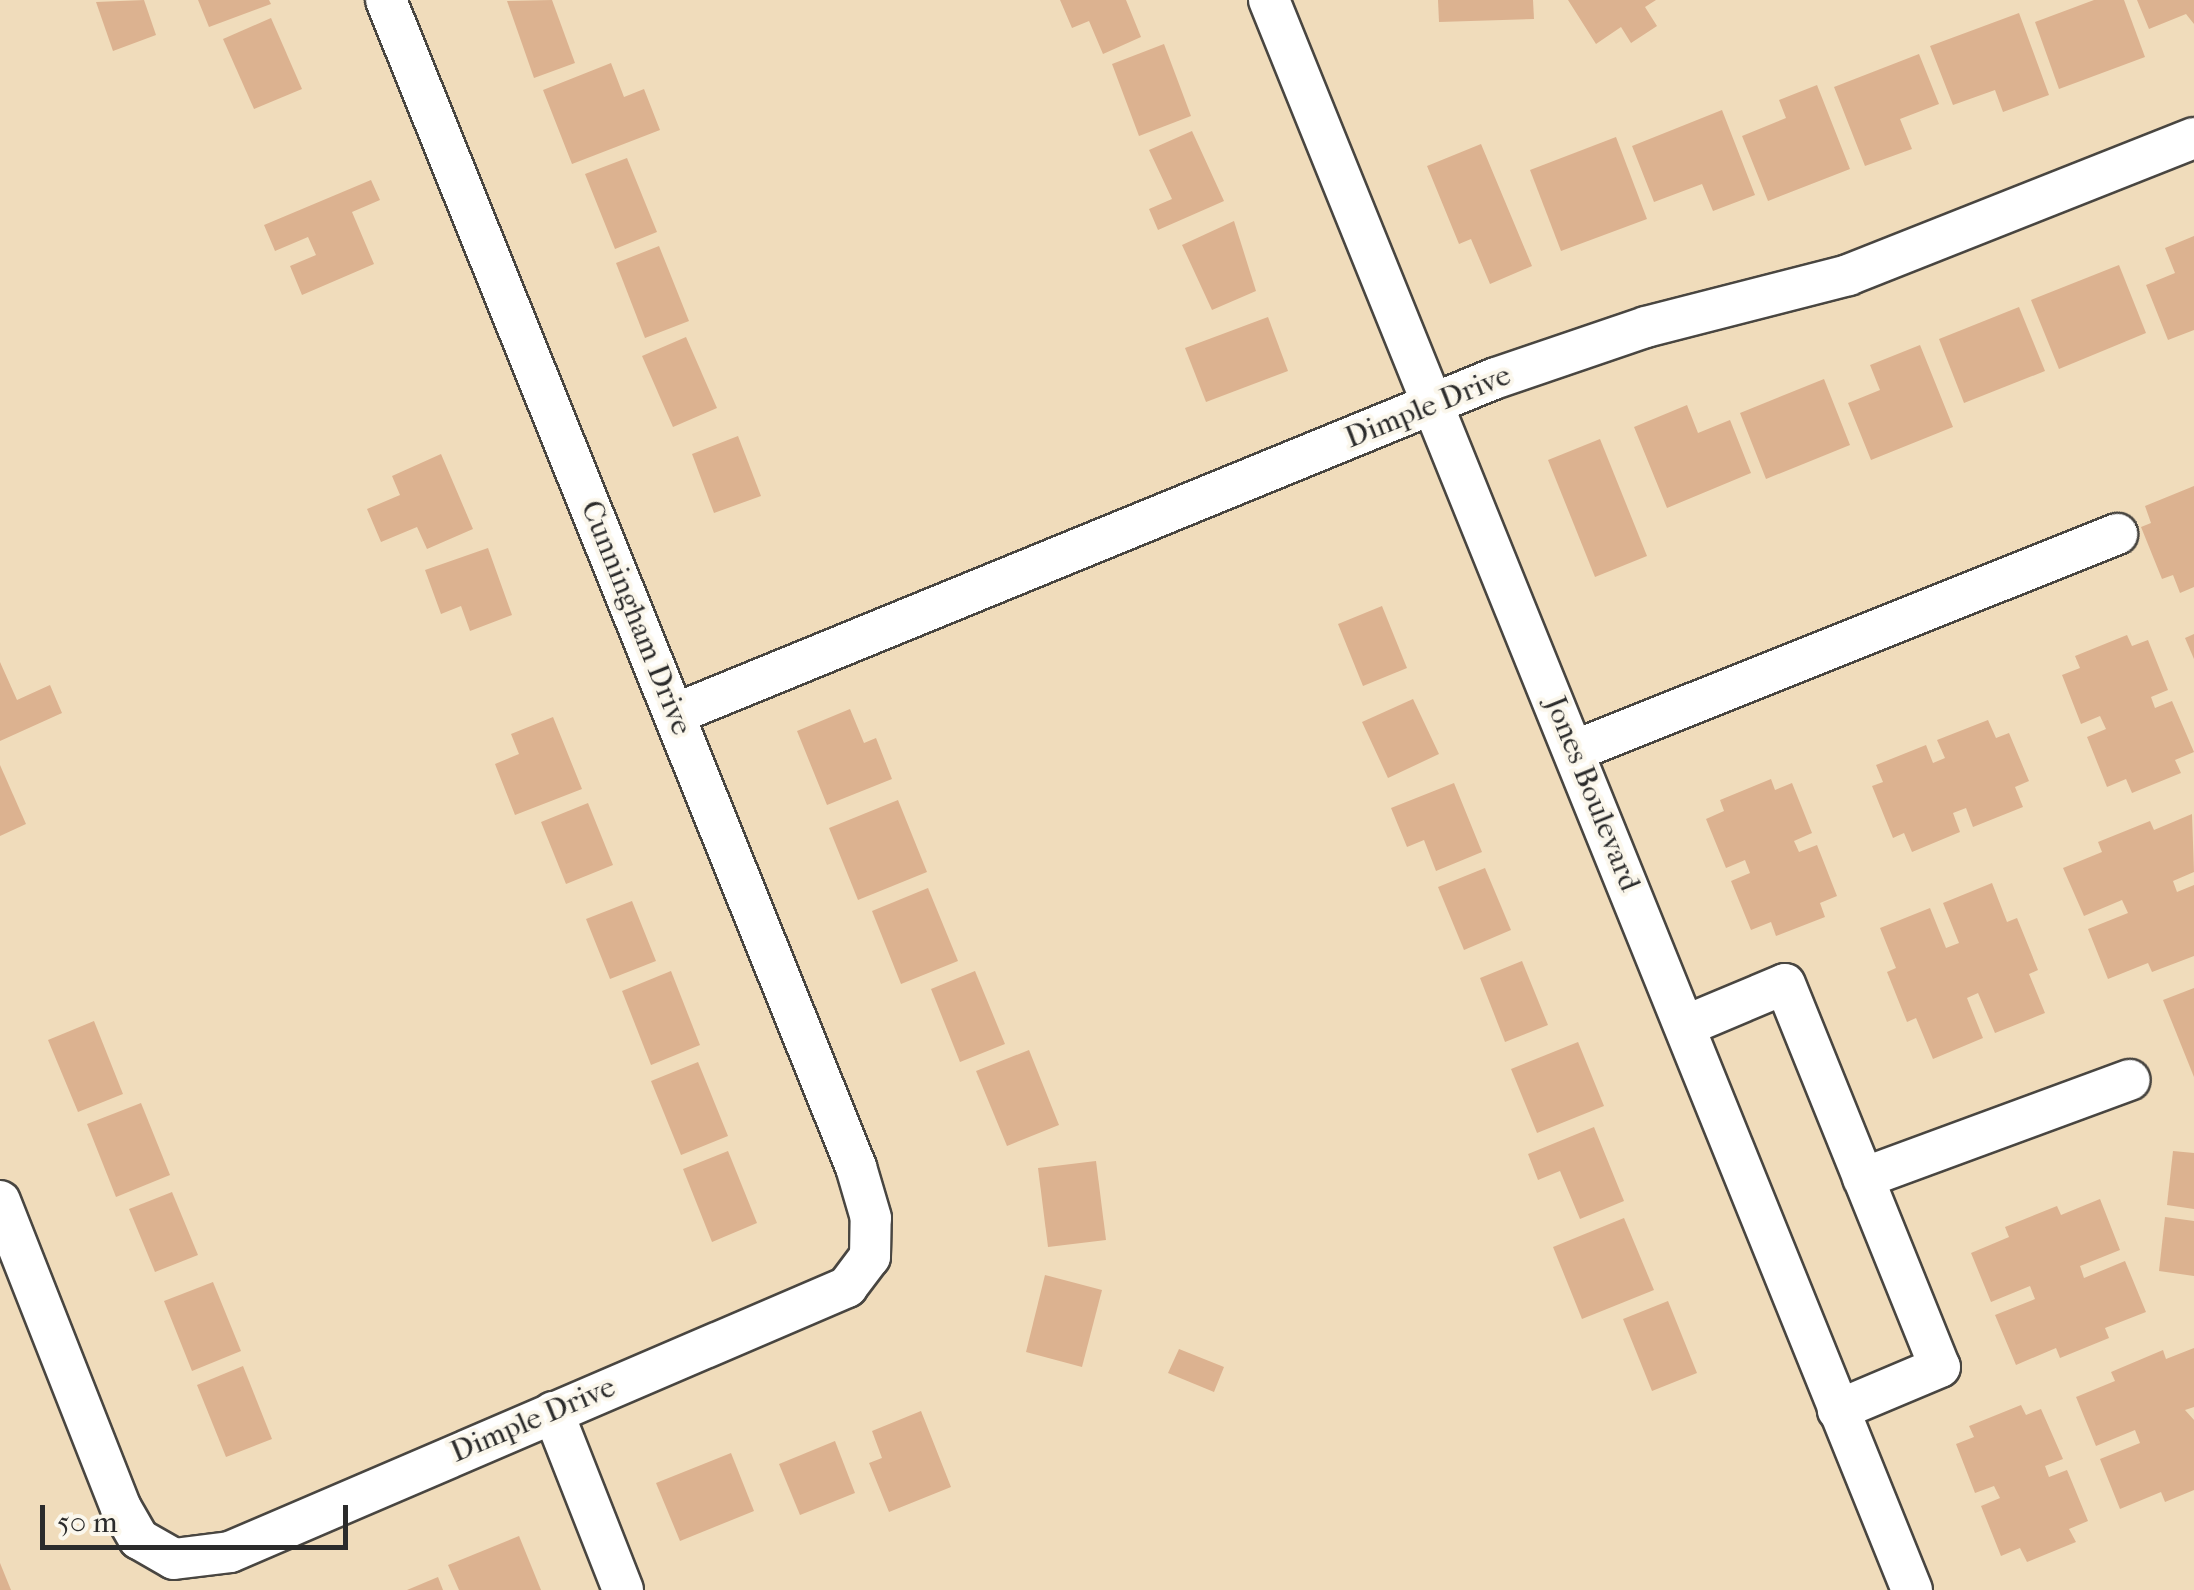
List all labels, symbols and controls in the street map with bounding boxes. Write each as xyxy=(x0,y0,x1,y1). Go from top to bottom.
street label: Dimple Drive xyxy=(1340,357,1516,457)
street label: Cunningham Drive xyxy=(573,495,699,741)
street label: Jones Boulevard xyxy=(1537,691,1647,897)
street label: Dimple Drive xyxy=(445,1369,621,1471)
scale bar xyxy=(45,1485,352,1547)
text: 50 m xyxy=(57,1505,118,1540)

